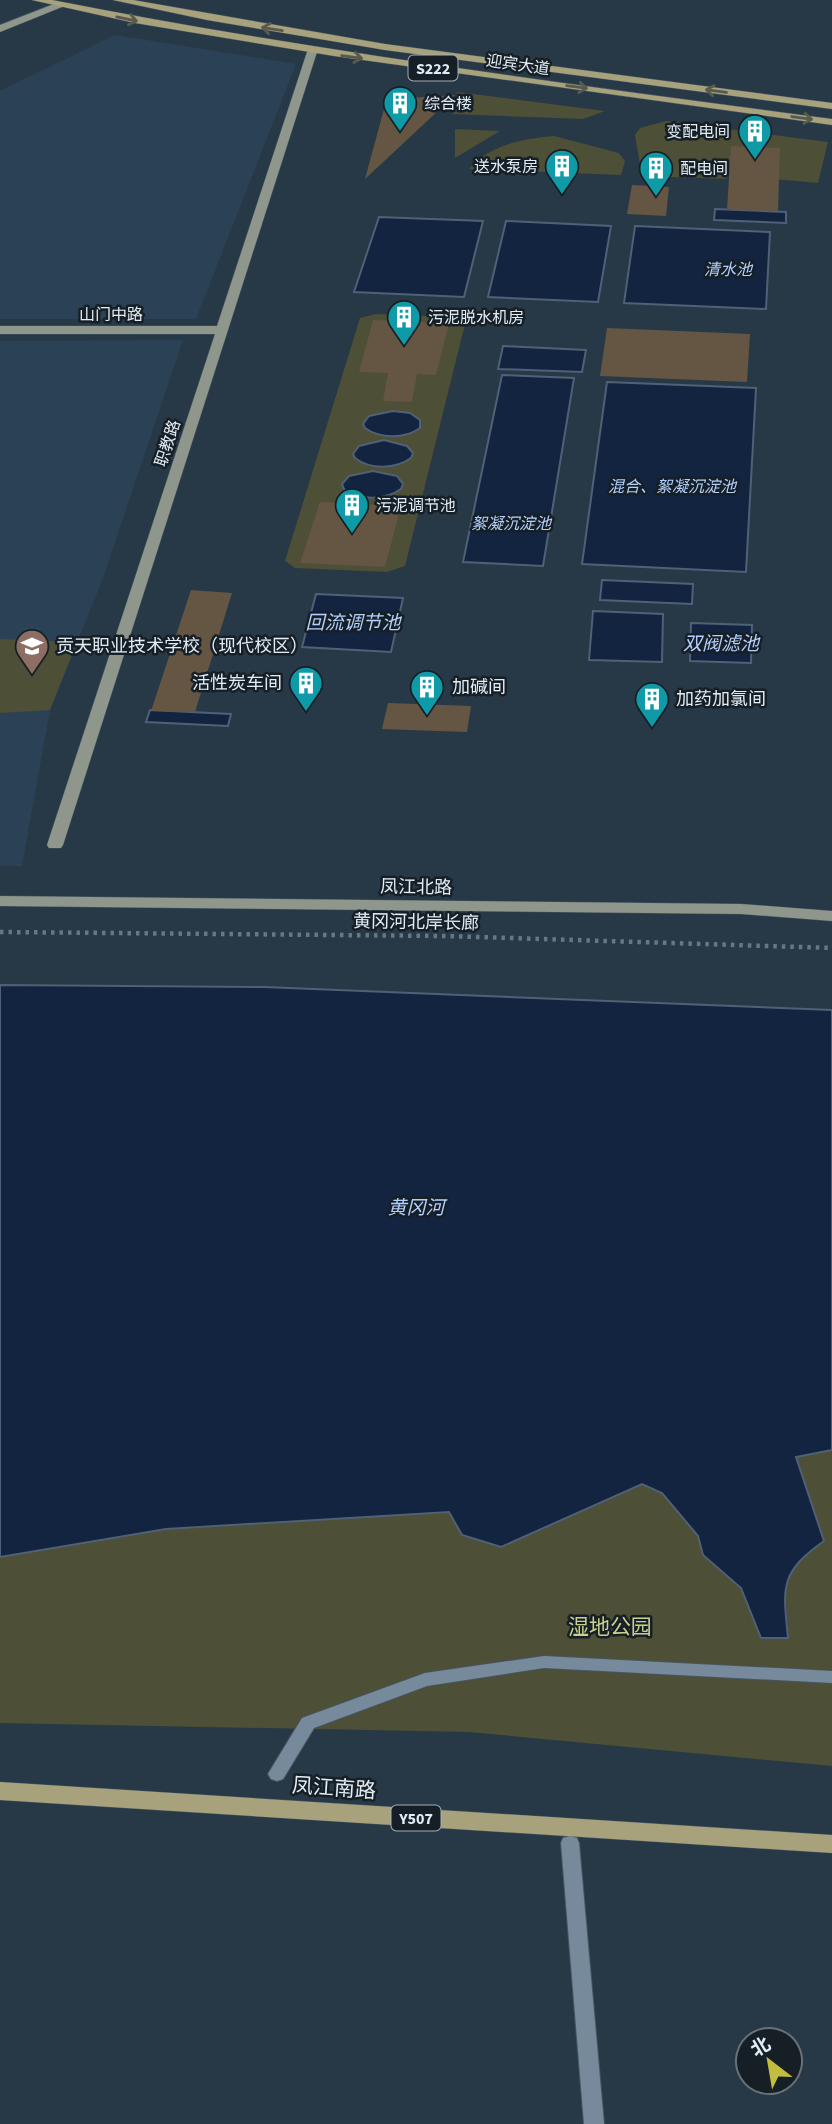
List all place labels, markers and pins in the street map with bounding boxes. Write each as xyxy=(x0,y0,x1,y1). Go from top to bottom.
building icon: 综合楼 xyxy=(381,84,419,133)
place label: 综合楼 xyxy=(424,93,472,115)
building icon: 变配电间 xyxy=(736,112,774,161)
place label: 变配电间 xyxy=(666,121,730,143)
building icon: 送水泵房 xyxy=(543,147,581,196)
building icon: 配电间 xyxy=(637,149,675,198)
place label: 送水泵房 xyxy=(474,156,538,178)
place label: 配电间 xyxy=(680,158,728,180)
building icon: 污泥脱水机房 xyxy=(385,298,423,347)
place label: 污泥脱水机房 xyxy=(428,307,524,329)
building icon: 污泥调节池 xyxy=(333,486,371,535)
place label: 污泥调节池 xyxy=(376,495,456,517)
school or university icon: 贡天职业技术学校（现代校区） xyxy=(13,627,51,676)
place label: 贡天职业技术学校（现代校区） xyxy=(56,634,308,659)
building icon: 活性炭车间 xyxy=(287,664,325,713)
building icon: 加碱间 xyxy=(408,668,446,717)
place label: 活性炭车间 xyxy=(192,671,282,696)
place label: 加碱间 xyxy=(452,675,506,700)
building icon: 加药加氯间 xyxy=(633,680,671,729)
place label: 加药加氯间 xyxy=(676,687,766,712)

